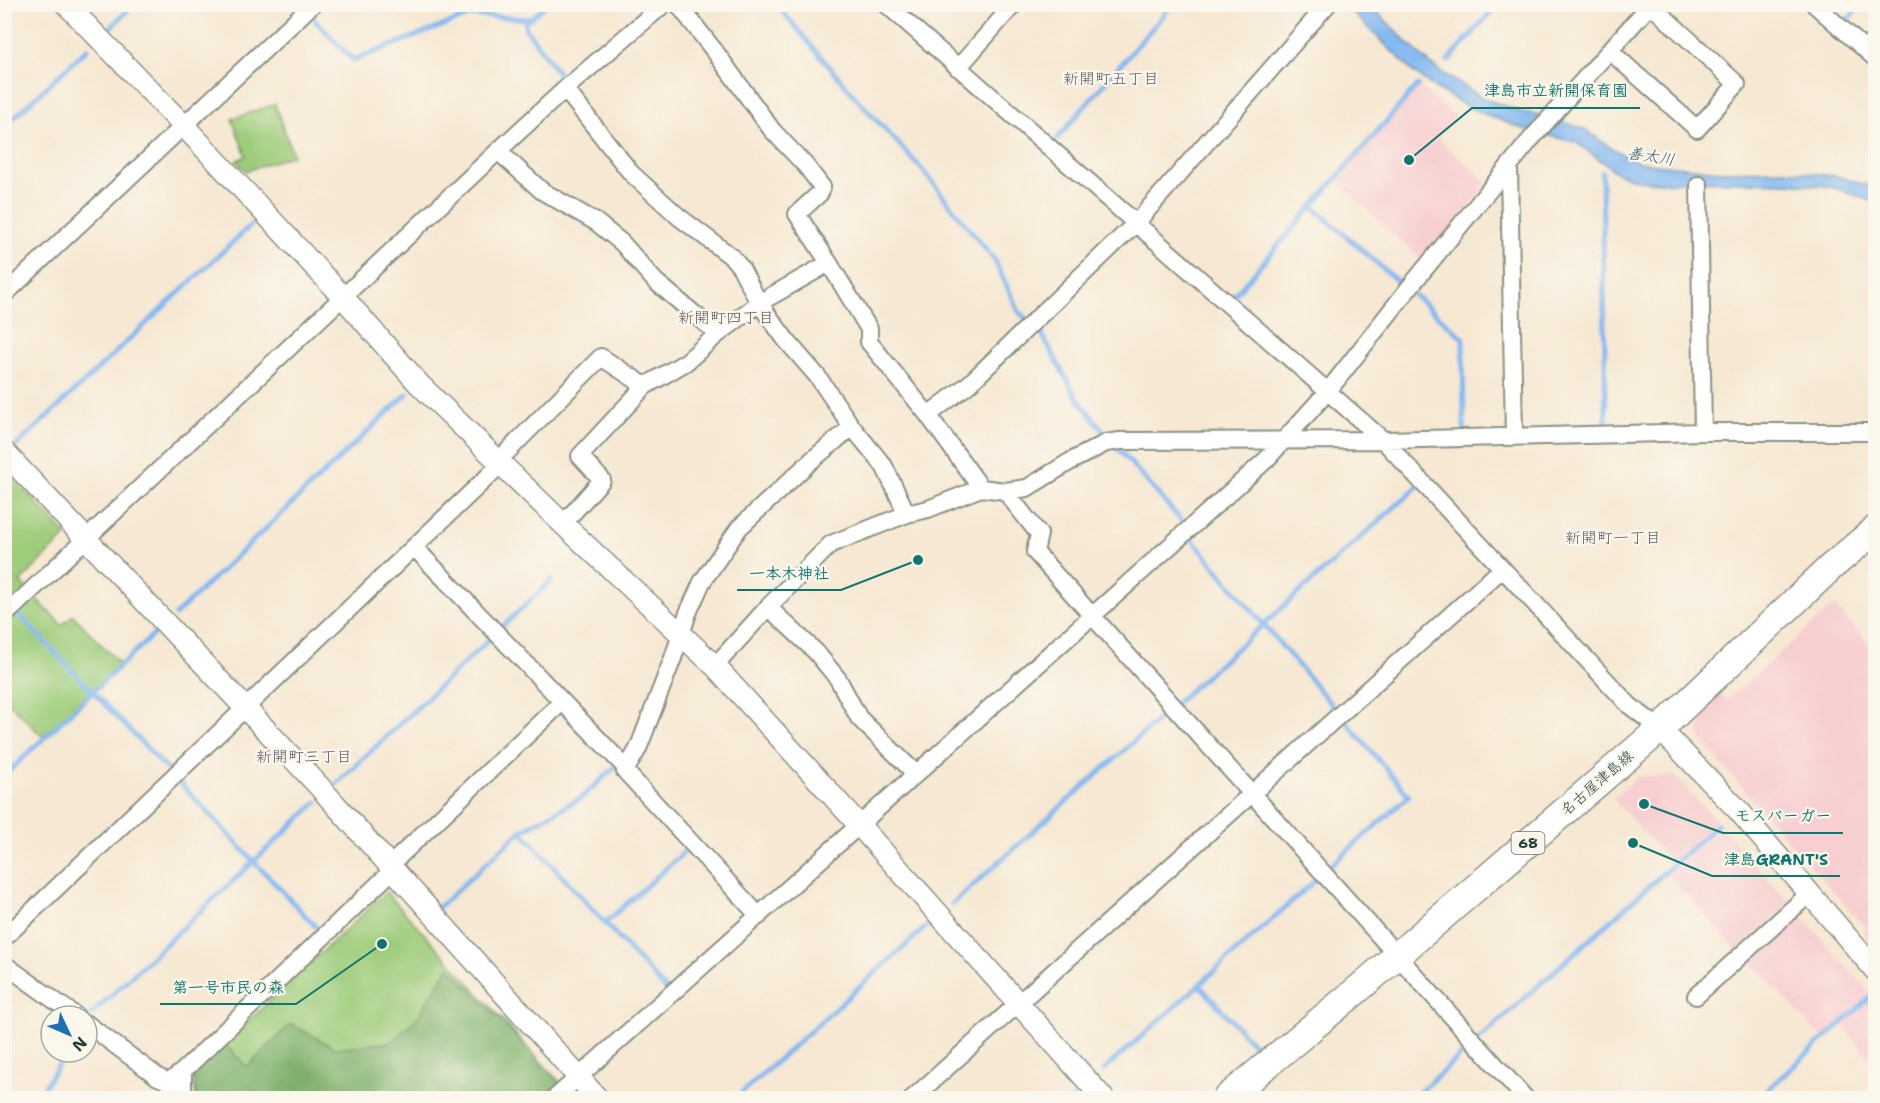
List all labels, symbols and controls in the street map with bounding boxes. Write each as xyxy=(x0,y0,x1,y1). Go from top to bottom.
district label: 新開町五丁目 xyxy=(1063,68,1159,89)
callout: 津島市立新開保育園 xyxy=(1472,74,1640,108)
text: 津島市立新開保育園 xyxy=(1484,80,1628,101)
water label: 善太川 xyxy=(1626,142,1676,170)
district label: 新開町四丁目 xyxy=(678,307,774,328)
district label: 新開町一丁目 xyxy=(1565,527,1661,548)
callout: 一本木神社 xyxy=(737,556,841,590)
text: 一本木神社 xyxy=(749,563,829,584)
district label: 新開町三丁目 xyxy=(256,746,352,767)
street label: 名古屋津島線 xyxy=(1556,746,1638,820)
callout: モスバーガー xyxy=(1723,799,1843,833)
text: モスバーガー xyxy=(1735,805,1831,826)
road number: 68 xyxy=(1512,832,1544,854)
callout: 津島GRANT'S xyxy=(1712,842,1840,876)
text: 津島GRANT'S xyxy=(1724,849,1828,870)
callout: 第一号市民の森 xyxy=(160,970,296,1004)
text: 第一号市民の森 xyxy=(172,977,284,998)
north arrow xyxy=(39,1004,99,1064)
text: N xyxy=(67,1032,91,1056)

